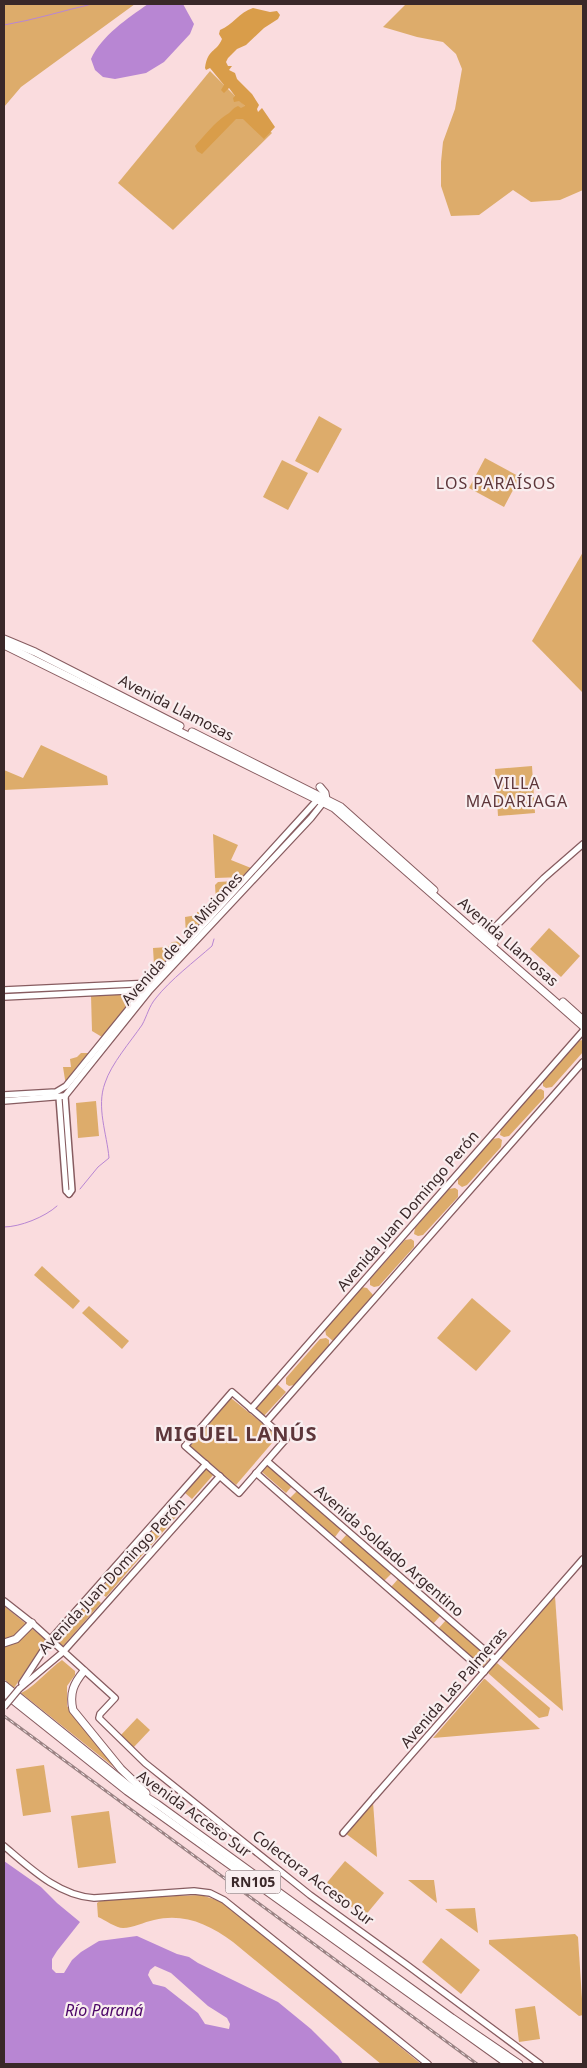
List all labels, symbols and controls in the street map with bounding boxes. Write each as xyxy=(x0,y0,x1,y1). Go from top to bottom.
district label: LOS PARAÍSOS xyxy=(436,472,556,494)
street label: Avenida Llamosas xyxy=(116,670,237,745)
district label: VILLA MADARIAGA xyxy=(466,772,568,812)
street label: Avenida de Las Misiones xyxy=(116,868,246,1009)
street label: Avenida Llamosas xyxy=(454,892,563,990)
street label: Avenida Juan Domingo Perón xyxy=(332,1126,483,1295)
district label: MIGUEL LANÚS xyxy=(154,1420,318,1447)
street label: Avenida Soldado Argentino xyxy=(311,1480,469,1621)
street label: Avenida Juan Domingo Perón xyxy=(34,1493,189,1658)
street label: Avenida Las Palmeras xyxy=(395,1623,511,1752)
street label: Avenida Acceso Sur xyxy=(133,1765,256,1861)
street label: Colectora Acceso Sur xyxy=(249,1825,378,1929)
road number: RN105 xyxy=(226,1870,280,1894)
water label: Río Paraná xyxy=(65,1999,143,2021)

